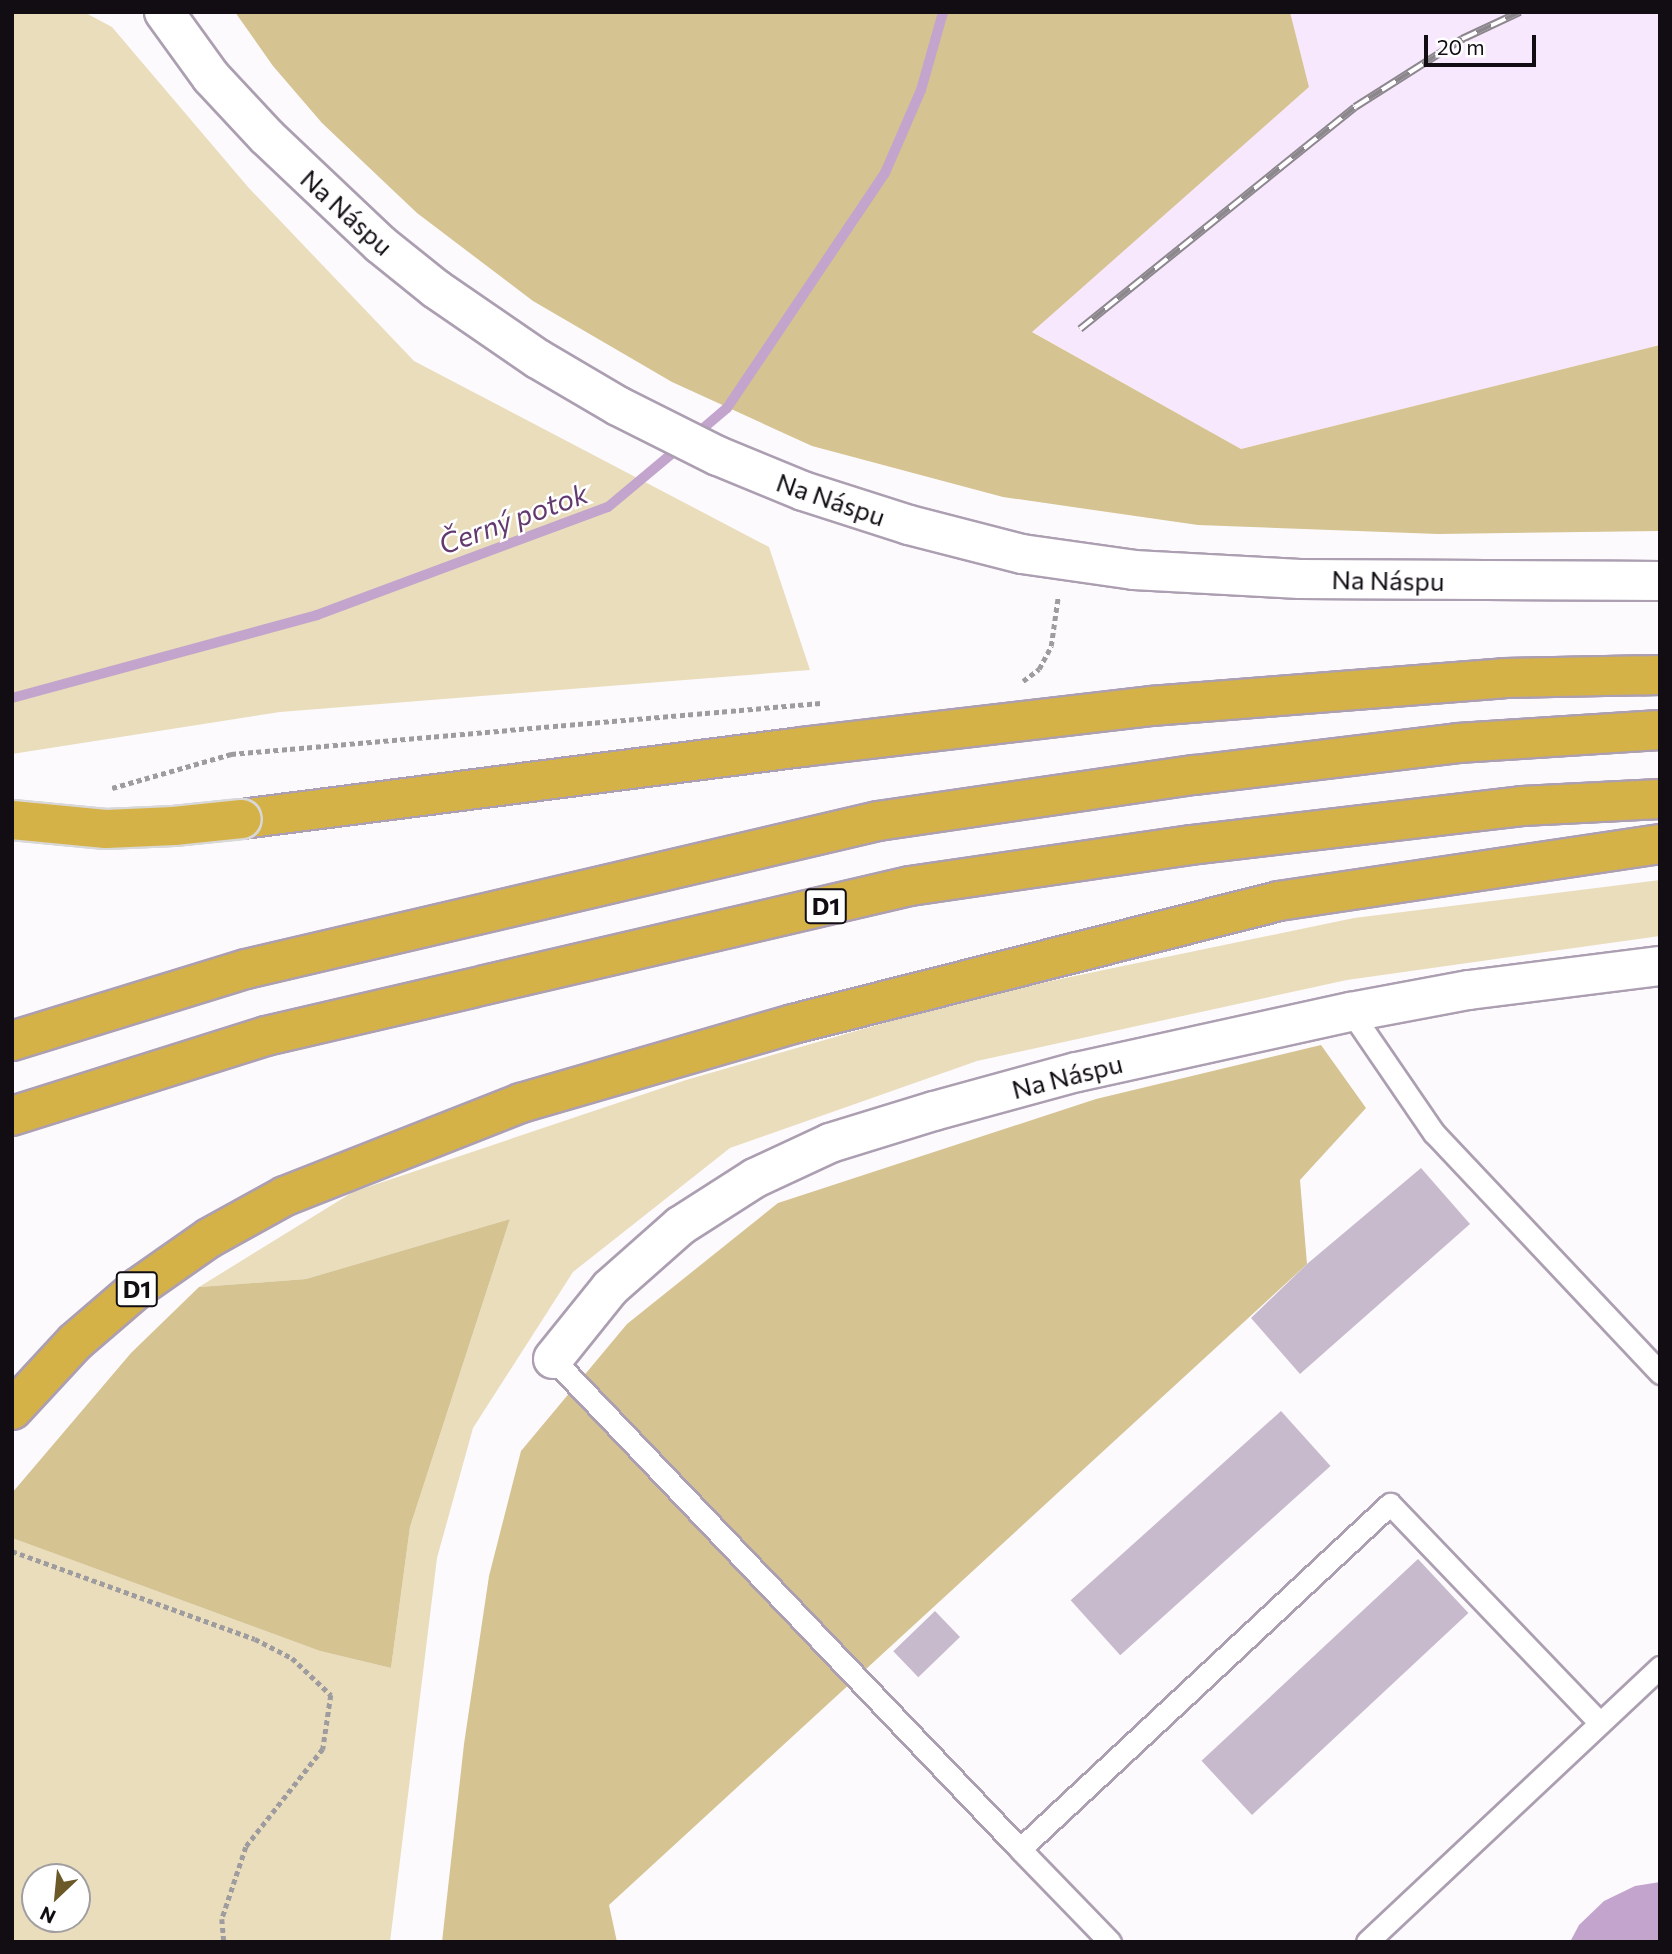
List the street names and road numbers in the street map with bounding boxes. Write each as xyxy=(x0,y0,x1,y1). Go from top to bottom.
street label: Na Náspu xyxy=(295,163,399,261)
street label: Na Náspu xyxy=(773,466,889,532)
street label: Na Náspu xyxy=(1331,563,1445,597)
road number: D1 xyxy=(803,885,849,926)
street label: Na Náspu xyxy=(1008,1047,1126,1105)
road number: D1 xyxy=(114,1268,160,1310)

